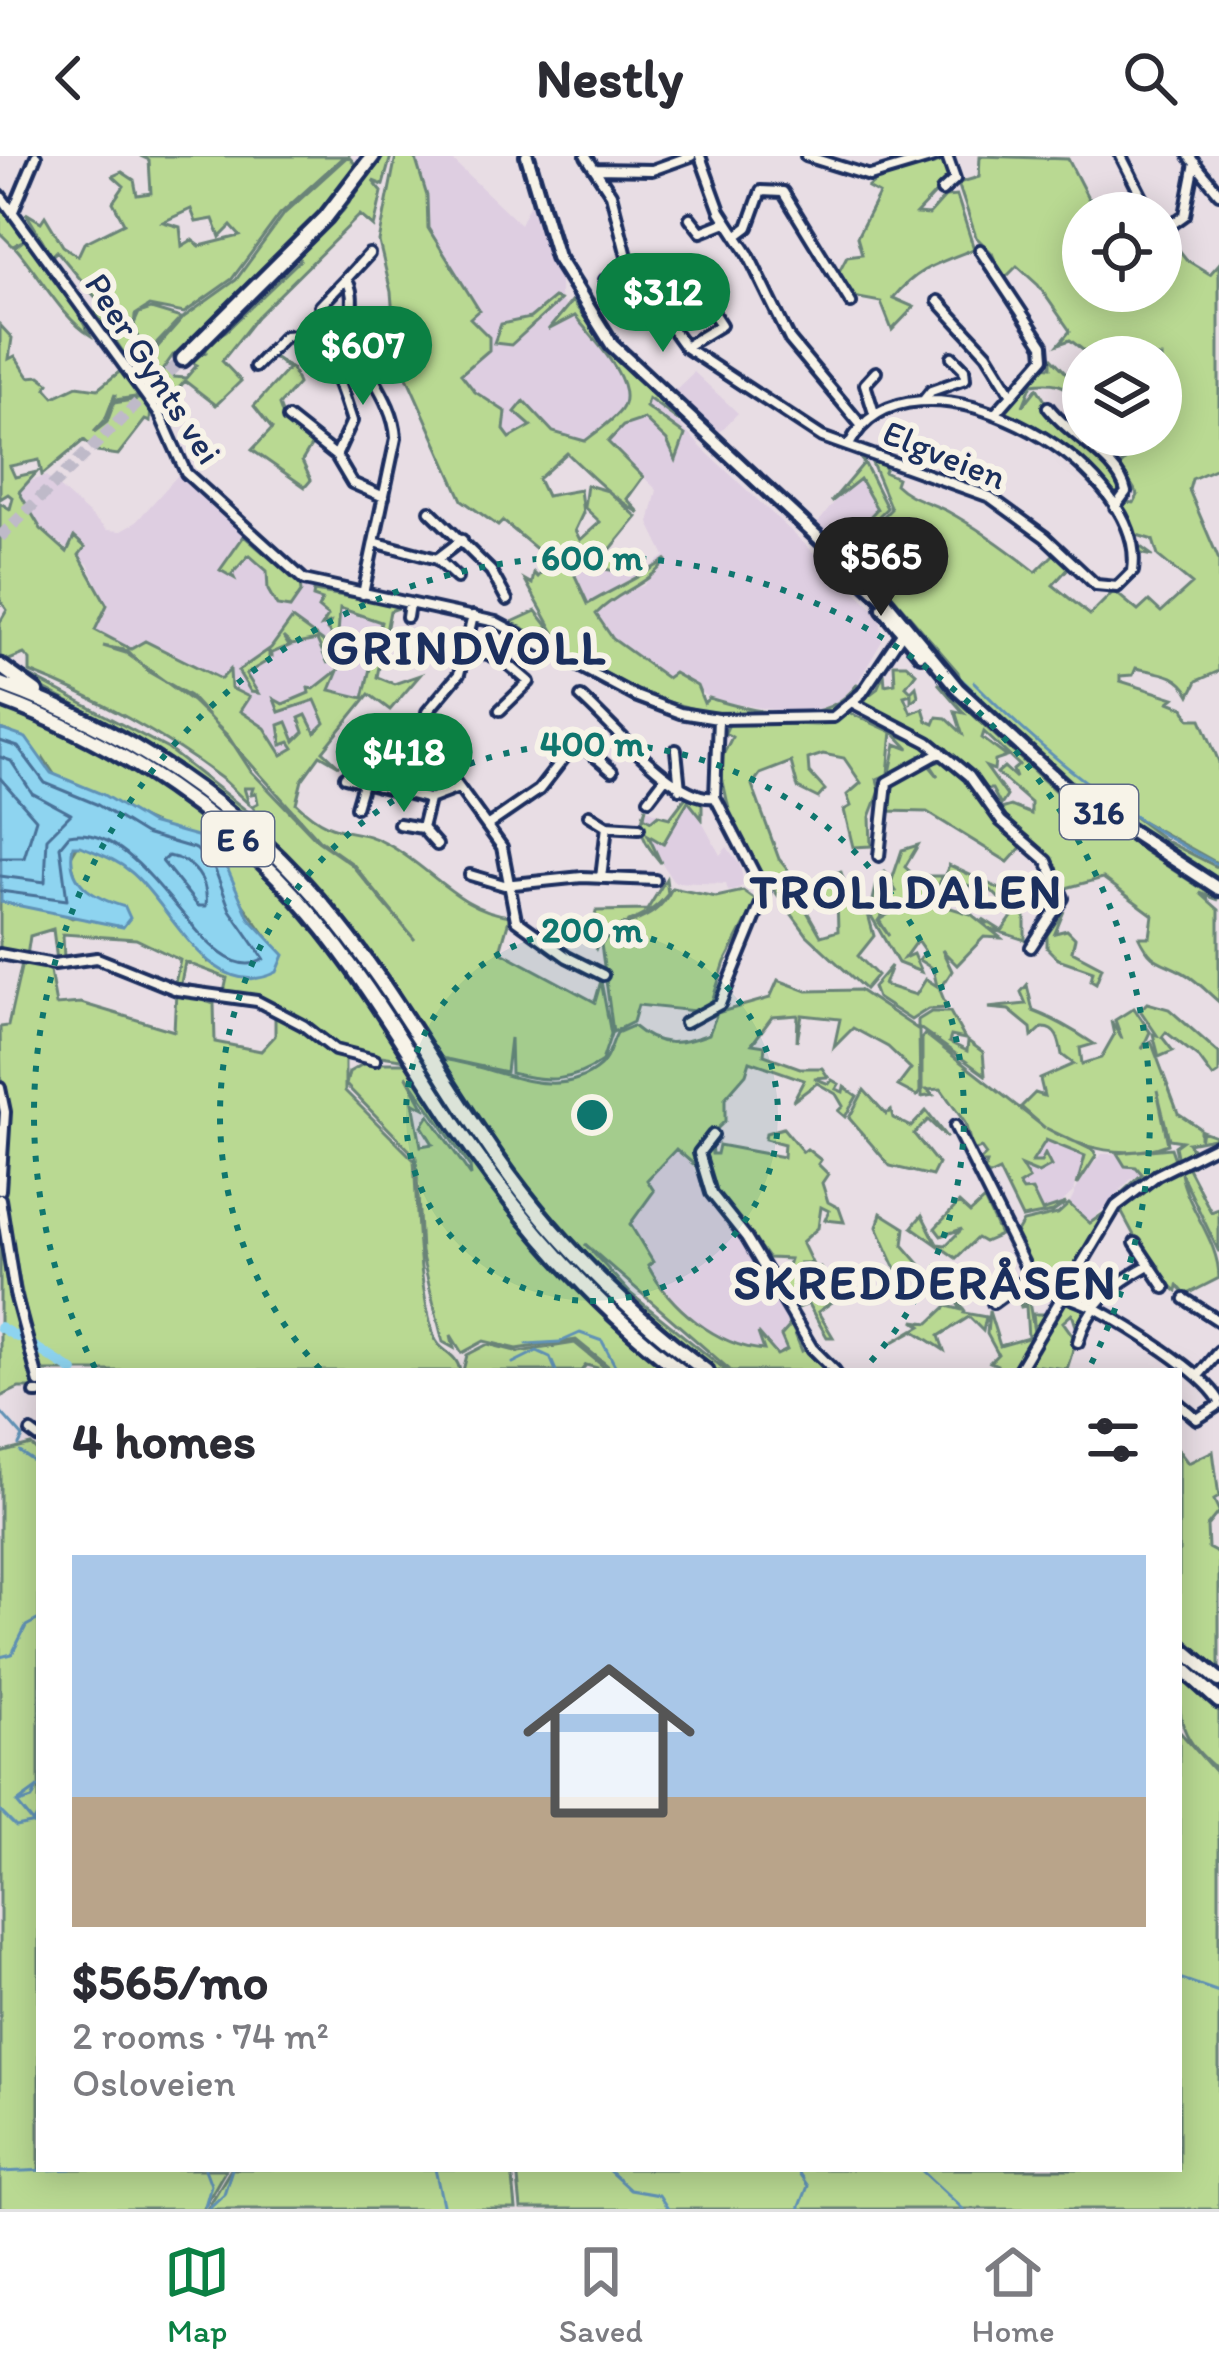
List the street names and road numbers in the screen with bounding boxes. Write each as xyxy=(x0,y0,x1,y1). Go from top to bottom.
street label: Peer Gynts vei xyxy=(76,265,231,472)
street label: Elgveien xyxy=(877,410,1013,499)
road number: 316 xyxy=(1060,785,1138,839)
road number: E 6 xyxy=(202,812,274,866)

